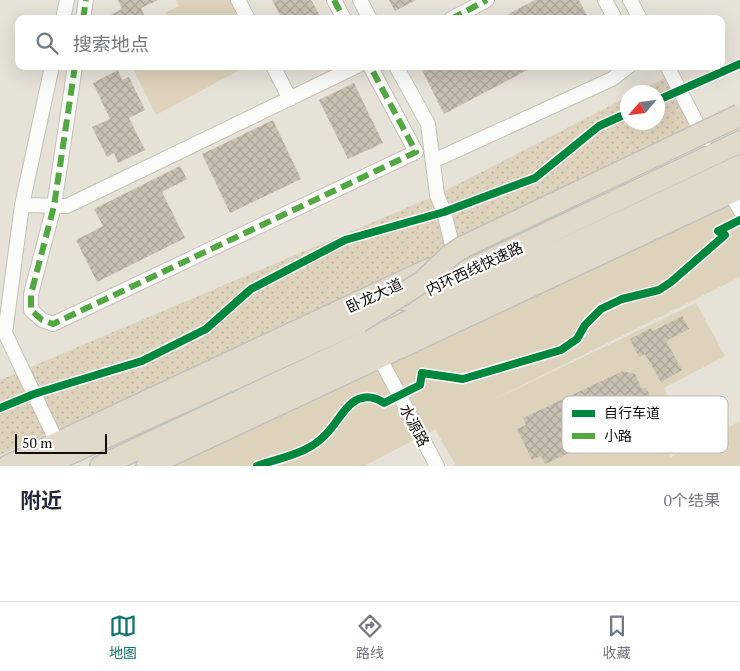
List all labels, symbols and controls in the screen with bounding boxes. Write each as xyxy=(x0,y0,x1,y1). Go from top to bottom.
search box xyxy=(15,15,725,70)
icon: search xyxy=(33,29,61,57)
text: 搜索地点 xyxy=(73,31,149,56)
north arrow xyxy=(620,85,665,130)
street label: 内环西线快速路 xyxy=(422,237,526,299)
street label: 卧龙大道 xyxy=(343,273,405,317)
legend xyxy=(562,396,728,453)
street label: 水源路 xyxy=(396,400,434,450)
text: 自行车道 xyxy=(604,403,660,422)
text: 小路 xyxy=(604,426,632,445)
scale bar xyxy=(15,431,108,454)
text: 50 m xyxy=(22,433,52,452)
text: 附近 xyxy=(20,486,62,514)
text: 0个结果 xyxy=(663,489,720,511)
tab: 地图 xyxy=(109,612,137,662)
tab: 路线 xyxy=(356,612,384,662)
tab: 收藏 xyxy=(603,612,631,662)

